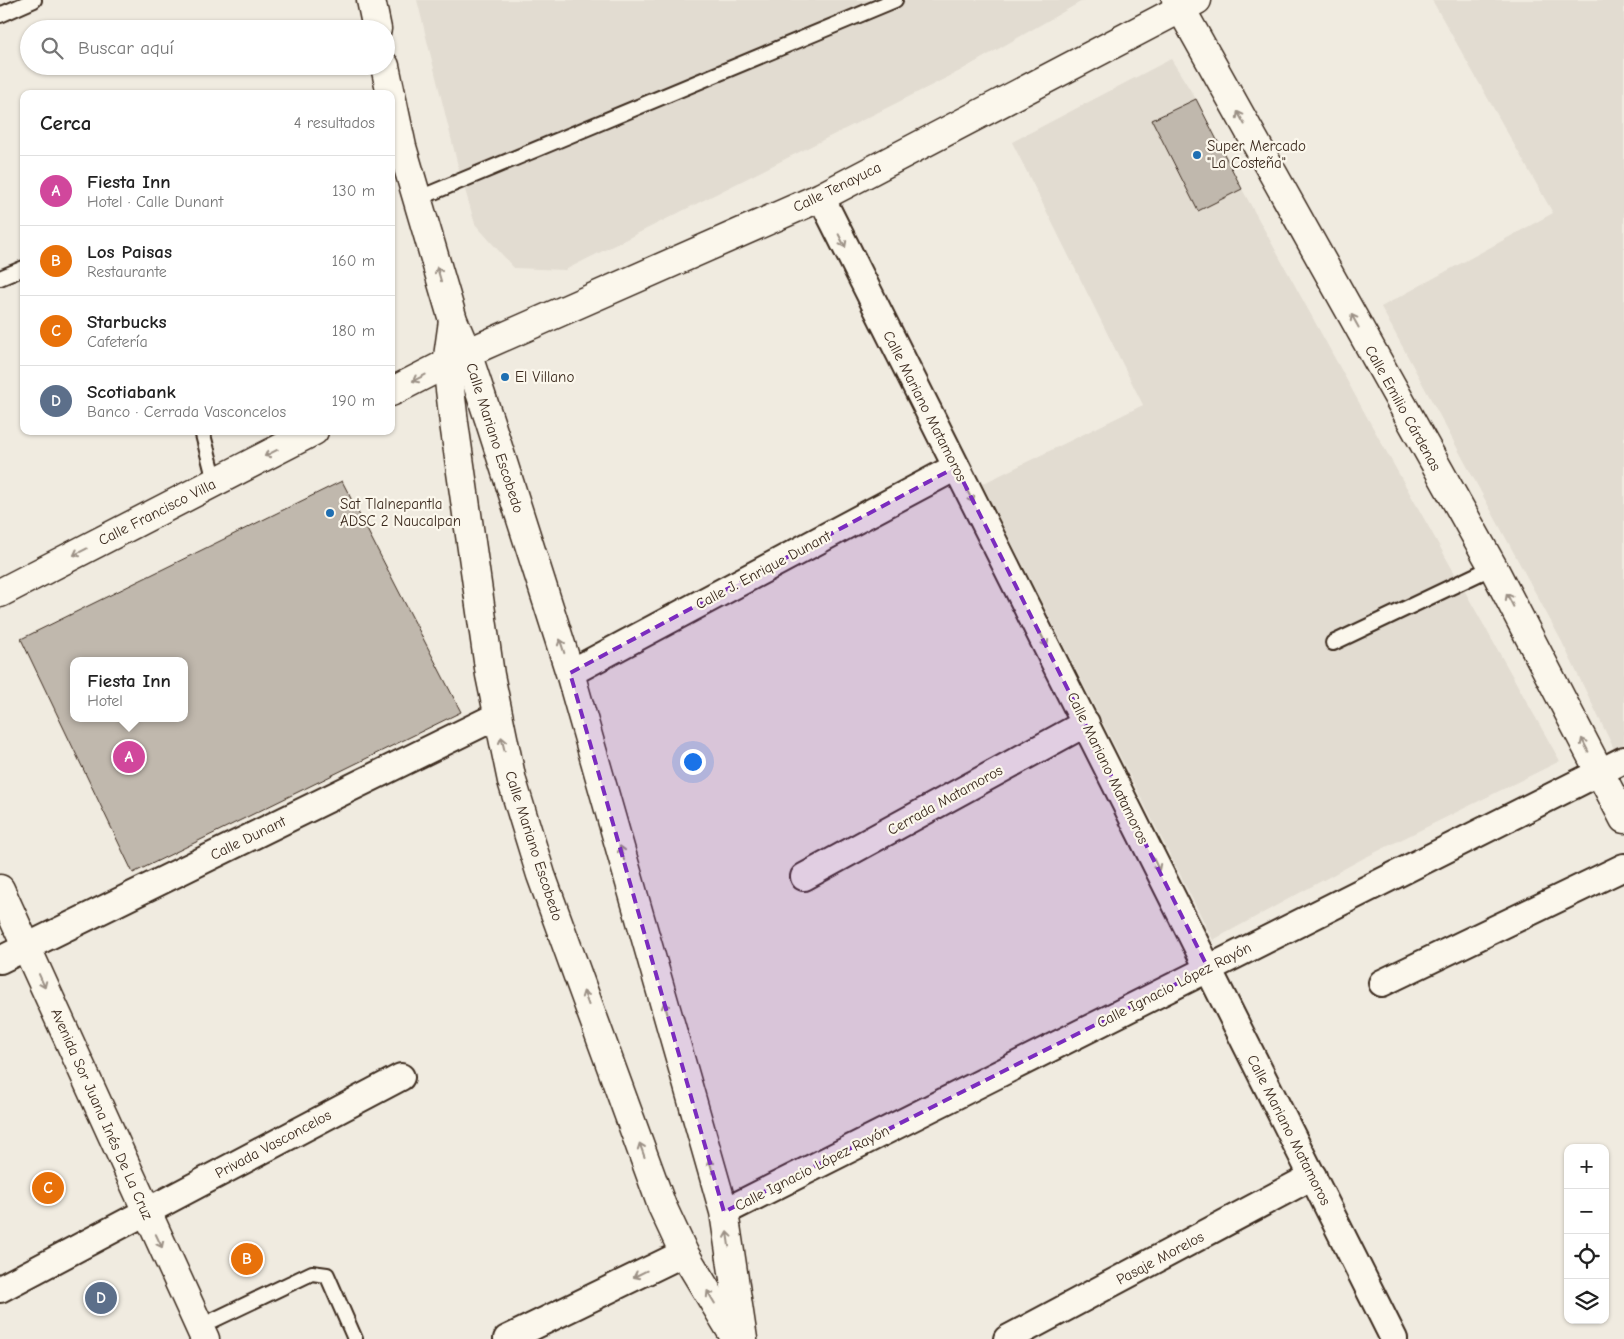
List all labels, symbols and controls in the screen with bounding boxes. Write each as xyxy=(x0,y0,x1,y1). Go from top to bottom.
search box xyxy=(20,20,395,75)
icon: search xyxy=(38,34,66,62)
text: Buscar aquí xyxy=(78,37,174,59)
one-way arrow xyxy=(1236,110,1246,125)
text: Cerca xyxy=(40,111,91,135)
text: 4 resultados xyxy=(294,114,375,132)
place label: Super Mercado "La Costeña" xyxy=(1207,137,1306,172)
marker: Super Mercado "La Costeña" xyxy=(1191,149,1203,161)
street label: Calle Tenayuca xyxy=(790,158,884,216)
text: Fiesta Inn xyxy=(87,171,171,193)
text: A xyxy=(52,182,60,200)
text: 130 m xyxy=(332,182,375,200)
text: Hotel · Calle Dunant xyxy=(87,193,223,211)
one-way arrow xyxy=(838,233,848,248)
text: Los Paisas xyxy=(87,241,172,263)
text: B xyxy=(51,252,61,270)
text: 160 m xyxy=(332,252,375,270)
text: Restaurante xyxy=(87,263,167,281)
one-way arrow xyxy=(433,266,443,282)
text: Starbucks xyxy=(87,311,167,333)
one-way arrow xyxy=(1349,314,1359,328)
text: C xyxy=(51,322,61,340)
text: 180 m xyxy=(332,322,375,340)
street label: Calle Mariano Matamoros xyxy=(879,328,971,484)
text: Cafetería xyxy=(87,333,148,351)
street label: Calle Emilio Cárdenas xyxy=(1361,342,1445,474)
street label: Calle Mariano Escobedo xyxy=(462,361,528,515)
place label: El Villano xyxy=(515,368,574,386)
marker: El Villano xyxy=(499,371,511,383)
one-way arrow xyxy=(412,374,427,383)
text: Scotiabank xyxy=(87,381,176,403)
text: D xyxy=(51,392,61,410)
text: 190 m xyxy=(332,392,375,410)
text: Banco · Cerrada Vasconcelos xyxy=(87,403,286,421)
one-way arrow xyxy=(263,448,278,458)
street label: Calle Francisco Villa xyxy=(95,475,219,549)
one-way arrow xyxy=(965,488,975,503)
place label: Sat Tlalnepantla ADSC 2 Naucalpan xyxy=(340,495,461,530)
marker: Sat Tlalnepantla ADSC 2 Naucalpan xyxy=(324,507,336,519)
street label: Calle J. Enrique Dunant xyxy=(692,526,834,613)
one-way arrow xyxy=(72,547,87,557)
one-way arrow xyxy=(1505,593,1515,608)
one-way arrow xyxy=(1040,632,1049,647)
one-way arrow xyxy=(557,639,566,655)
popup xyxy=(70,657,188,722)
text: Fiesta Inn xyxy=(87,670,171,692)
street label: Calle Mariano Matamoros xyxy=(1063,689,1153,847)
text: Hotel xyxy=(87,692,123,710)
one-way arrow xyxy=(498,736,507,752)
one-way arrow xyxy=(1580,737,1590,752)
pin: A xyxy=(113,738,145,776)
your location xyxy=(680,749,706,775)
street label: Cerrada Matamoros xyxy=(884,761,1006,839)
street label: Calle Mariano Escobedo xyxy=(501,769,567,923)
street label: Calle Dunant xyxy=(207,812,289,864)
one-way arrow xyxy=(616,845,626,861)
one-way arrow xyxy=(1152,856,1161,871)
street label: Calle Ignacio López Rayón xyxy=(1094,938,1254,1032)
one-way arrow xyxy=(38,973,47,988)
one-way arrow xyxy=(581,991,590,1006)
one-way arrow xyxy=(661,1002,671,1018)
street label: Avenida Sor Juana Inés De La Cruz xyxy=(47,1006,157,1222)
street label: Calle Mariano Matamoros xyxy=(1243,1052,1335,1208)
street label: Privada Vasconcelos xyxy=(212,1106,334,1182)
street label: Calle Ignacio López Rayón xyxy=(732,1121,892,1215)
one-way arrow xyxy=(637,1143,646,1159)
map controls xyxy=(1564,1144,1609,1324)
button: + xyxy=(1564,1144,1609,1189)
one-way arrow xyxy=(705,1158,715,1174)
pin: C xyxy=(32,1169,64,1207)
button: − xyxy=(1564,1189,1609,1234)
street label: Pasaje Morelos xyxy=(1113,1227,1207,1289)
one-way arrow xyxy=(723,1231,733,1247)
one-way arrow xyxy=(155,1233,164,1248)
button: locate xyxy=(1564,1234,1609,1279)
pin: B xyxy=(231,1240,263,1278)
one-way arrow xyxy=(633,1270,648,1280)
pin: D xyxy=(85,1279,117,1317)
button: layers xyxy=(1564,1279,1609,1324)
one-way arrow xyxy=(705,1291,715,1305)

